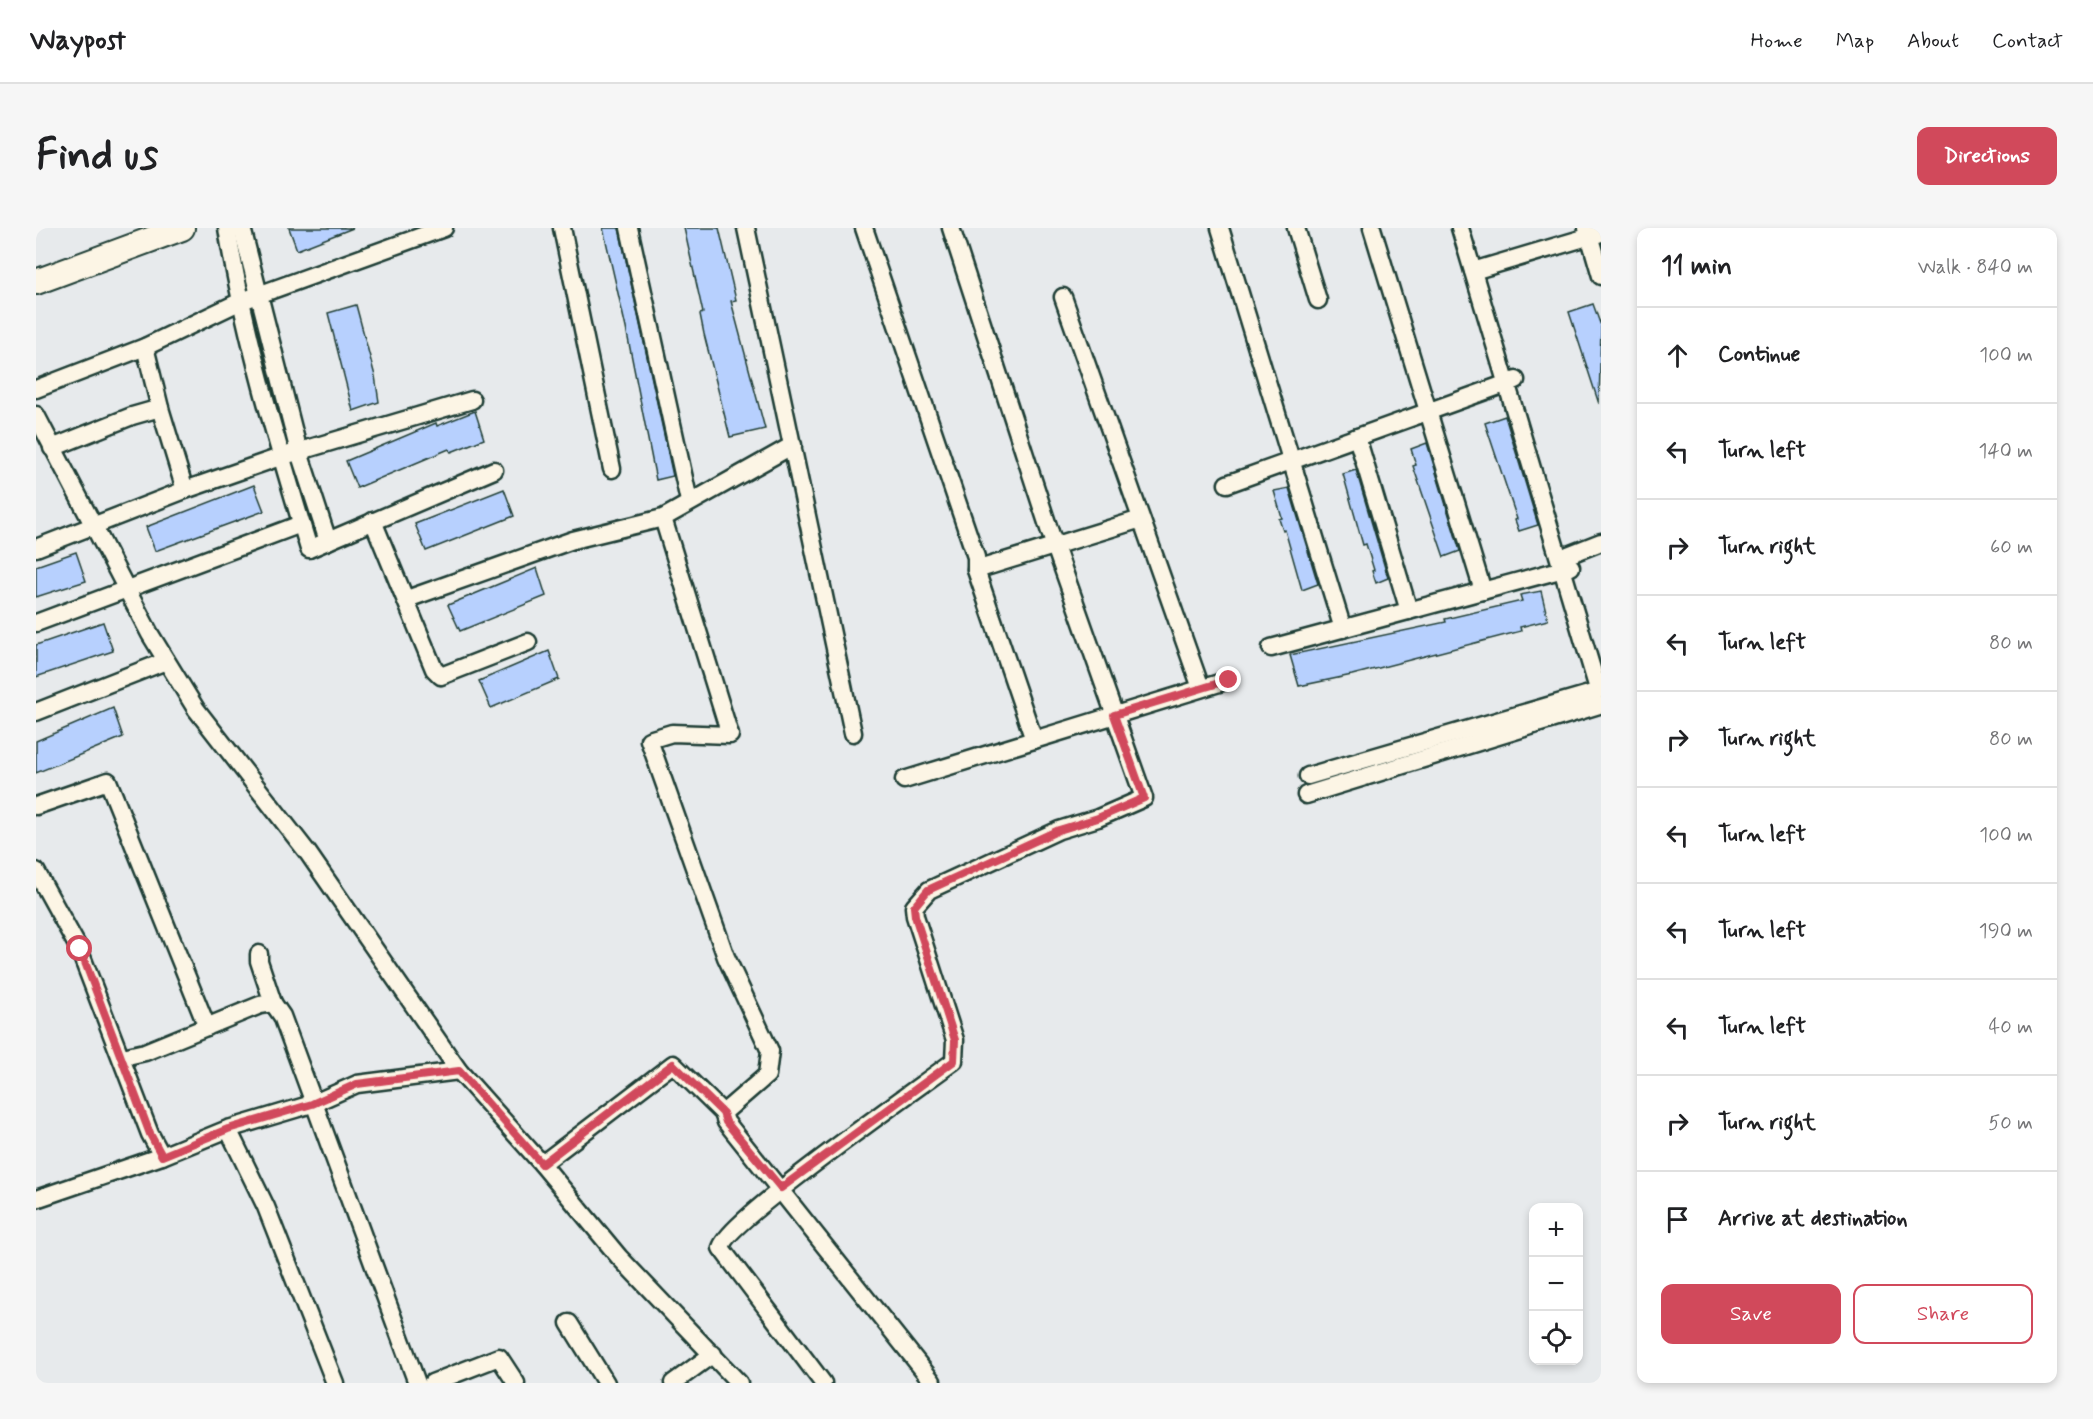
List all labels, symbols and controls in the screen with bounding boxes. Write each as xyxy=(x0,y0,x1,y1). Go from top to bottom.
text: Waypost xyxy=(30,23,126,60)
text: Home xyxy=(1751,27,1803,55)
text: Map xyxy=(1836,27,1874,55)
text: About xyxy=(1907,27,1959,55)
text: Contact xyxy=(1992,27,2063,55)
button: Directions xyxy=(1917,127,2057,185)
text: Find us xyxy=(36,129,158,184)
text: 11 min xyxy=(1661,250,1732,284)
text: Walk · 840 m xyxy=(1918,254,2033,281)
icon: ahead xyxy=(1661,339,1694,372)
text: Continue xyxy=(1718,341,1800,369)
text: 100 m xyxy=(1979,342,2033,369)
icon: left xyxy=(1661,435,1694,468)
text: Turn left xyxy=(1718,437,1806,465)
text: 140 m xyxy=(1979,438,2033,465)
icon: right xyxy=(1661,531,1694,564)
text: Turn right xyxy=(1718,533,1816,561)
text: 60 m xyxy=(1990,534,2033,561)
icon: left xyxy=(1661,627,1694,660)
text: Turn left xyxy=(1718,629,1806,657)
text: 80 m xyxy=(1989,630,2033,657)
route end xyxy=(1215,666,1241,692)
icon: right xyxy=(1661,723,1694,756)
text: Turn right xyxy=(1718,725,1816,753)
text: 80 m xyxy=(1989,726,2033,753)
icon: left xyxy=(1661,819,1694,852)
text: Turn left xyxy=(1718,821,1806,849)
text: 100 m xyxy=(1979,822,2033,849)
icon: left xyxy=(1661,915,1694,948)
text: Turn left xyxy=(1718,917,1806,945)
text: 190 m xyxy=(1979,918,2033,945)
route start xyxy=(66,935,92,961)
icon: left xyxy=(1661,1011,1694,1044)
text: Turn left xyxy=(1718,1013,1806,1041)
text: 40 m xyxy=(1989,1014,2033,1041)
icon: right xyxy=(1661,1107,1694,1140)
text: Turn right xyxy=(1718,1109,1816,1137)
text: 50 m xyxy=(1988,1110,2033,1137)
map controls xyxy=(1529,1203,1583,1365)
button: + xyxy=(1529,1203,1583,1257)
icon: arrive xyxy=(1661,1203,1694,1236)
text: Arrive at destination xyxy=(1718,1205,1908,1233)
button: − xyxy=(1529,1257,1583,1311)
button: Save xyxy=(1661,1284,1841,1344)
button: Share xyxy=(1853,1284,2033,1344)
button: locate xyxy=(1529,1311,1583,1365)

